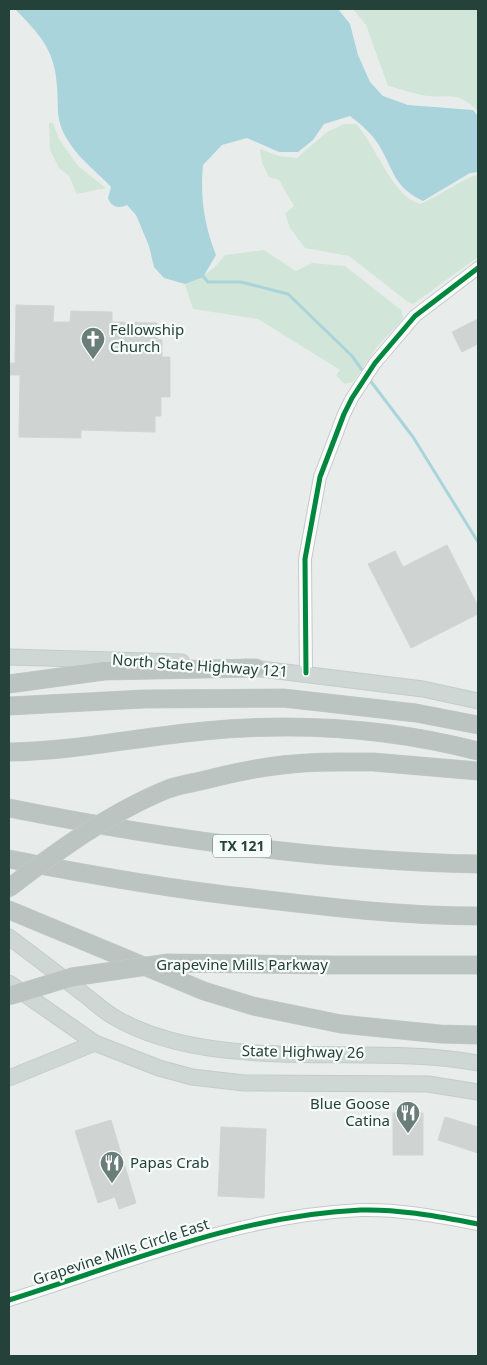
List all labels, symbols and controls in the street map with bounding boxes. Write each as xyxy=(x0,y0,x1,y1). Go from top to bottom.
place label: Fellowship Church xyxy=(110,319,184,356)
church icon: Fellowship Church xyxy=(80,326,106,360)
street label: North State Highway 121 xyxy=(112,649,289,681)
road number: TX 121 xyxy=(213,834,271,858)
street label: Grapevine Mills Parkway xyxy=(156,954,328,974)
street label: State Highway 26 xyxy=(242,1040,364,1062)
place label: Blue Goose Catina xyxy=(310,1093,390,1130)
restaurant icon: Blue Goose Catina xyxy=(395,1100,421,1134)
restaurant icon: Papas Crab xyxy=(99,1150,125,1184)
place label: Papas Crab xyxy=(130,1152,209,1172)
street label: Grapevine Mills Circle East xyxy=(30,1213,212,1289)

